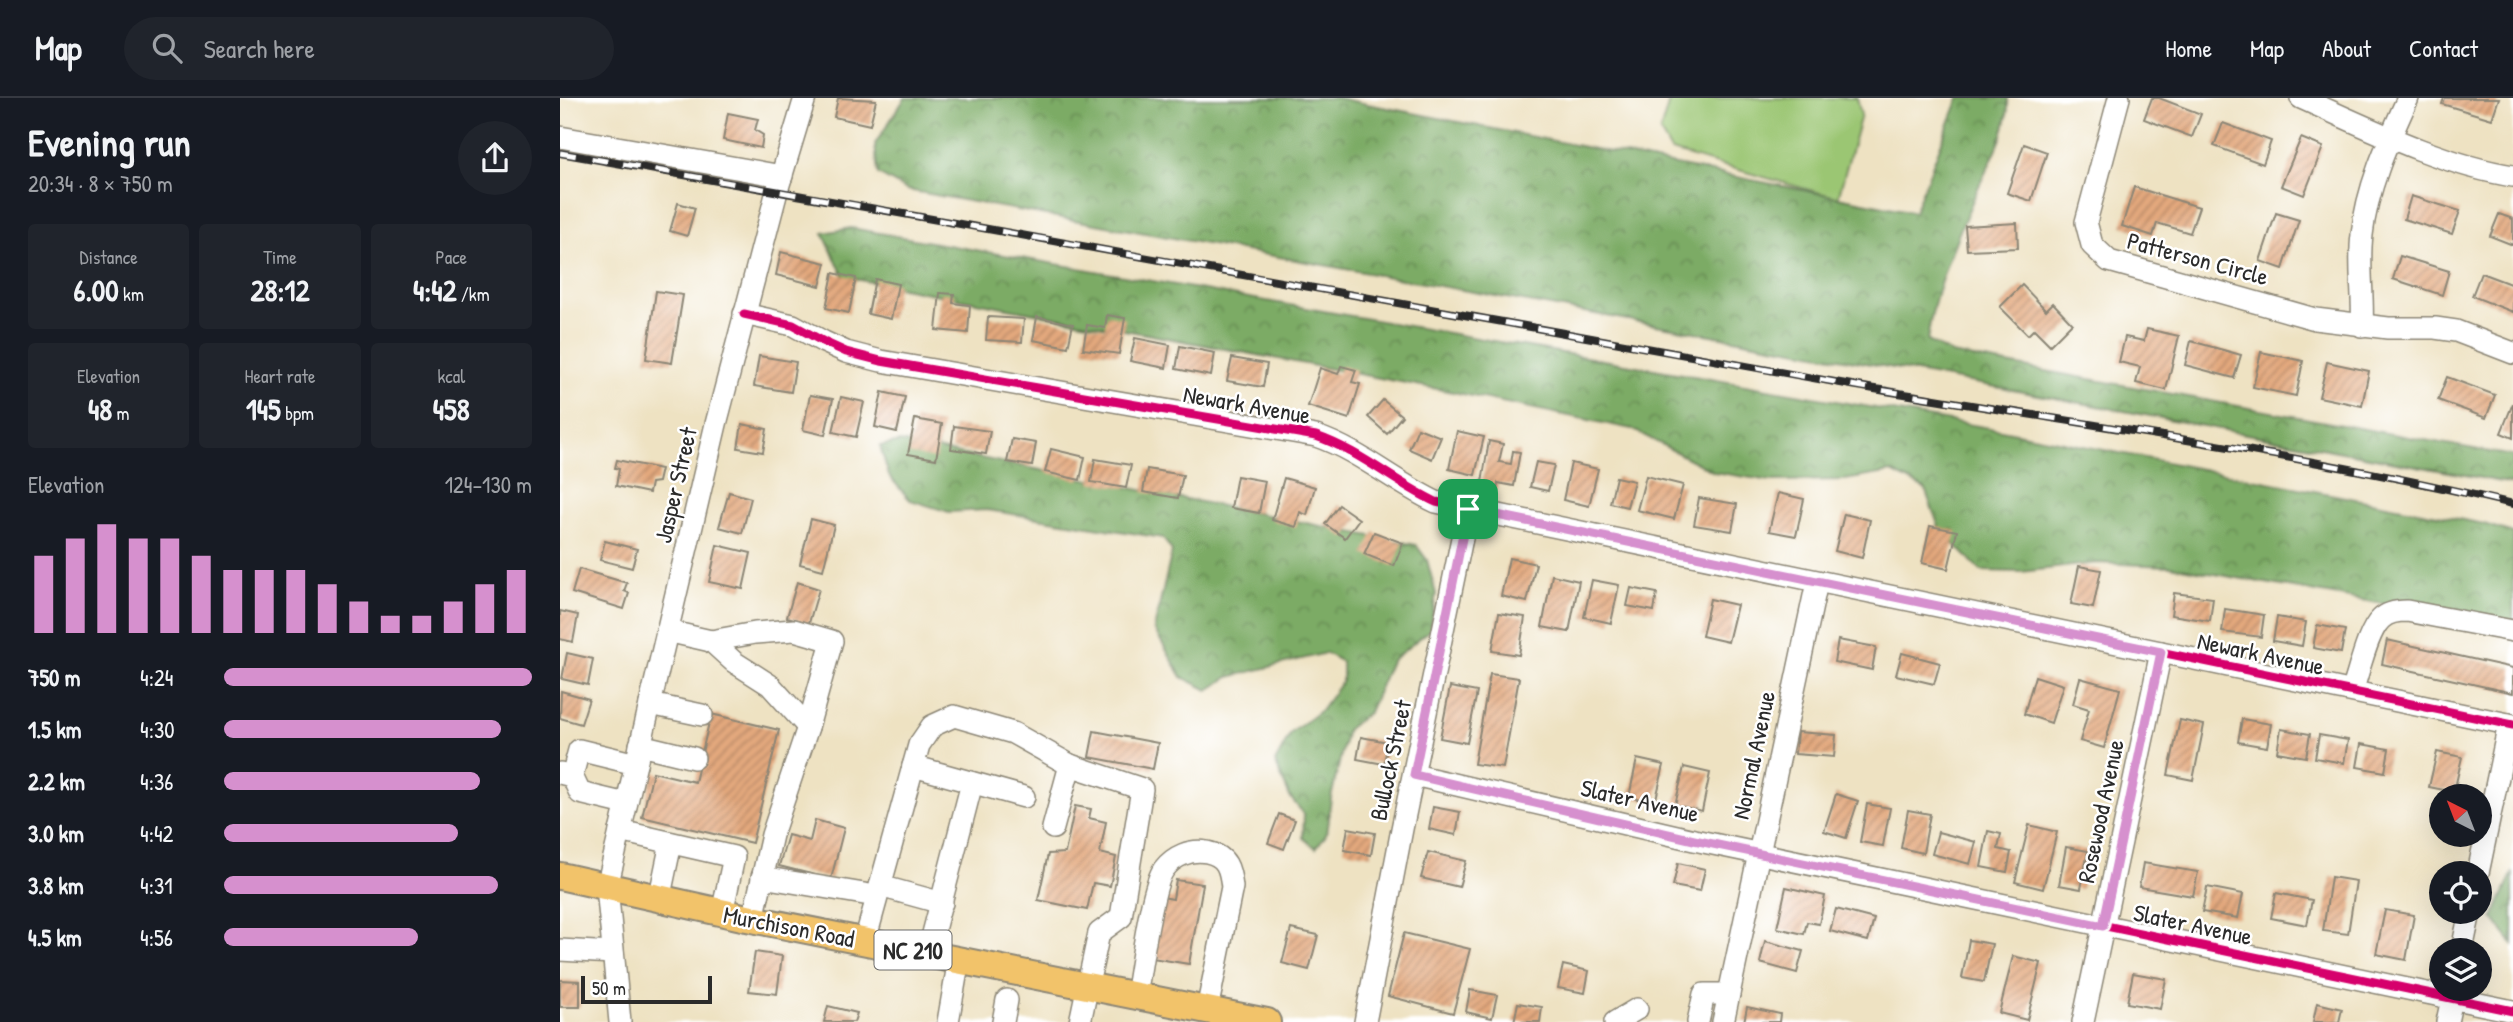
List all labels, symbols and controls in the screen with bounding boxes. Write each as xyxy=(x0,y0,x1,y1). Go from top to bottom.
search box xyxy=(124,17,614,80)
text: Map xyxy=(35,26,82,70)
icon: search xyxy=(148,29,186,67)
text: Search here xyxy=(204,31,315,66)
text: Home xyxy=(2165,32,2212,64)
text: Map xyxy=(2250,32,2284,64)
text: About xyxy=(2322,32,2371,64)
text: Contact xyxy=(2409,32,2478,64)
text: Evening run xyxy=(28,116,191,168)
button: share xyxy=(458,121,532,195)
text: 20:34 · 8 × 750 m xyxy=(28,168,173,199)
street label: Patterson Circle xyxy=(2124,224,2272,292)
text: Distance xyxy=(80,244,138,270)
text: Time xyxy=(263,244,297,270)
text: Pace xyxy=(436,244,467,270)
text: 6.00 xyxy=(73,270,119,310)
text: 28:12 xyxy=(251,270,309,310)
text: 4:42 xyxy=(413,270,456,310)
text: km xyxy=(119,281,144,307)
text: /km xyxy=(456,281,490,307)
text: Elevation xyxy=(77,363,140,389)
text: Heart rate xyxy=(245,363,315,389)
text: kcal xyxy=(437,363,465,389)
street label: Newark Avenue xyxy=(1181,377,1313,431)
text: 48 xyxy=(88,389,112,429)
text: 145 xyxy=(246,389,281,429)
text: 458 xyxy=(433,389,470,429)
text: m xyxy=(112,400,129,426)
text: bpm xyxy=(281,400,314,426)
street label: Jasper Street xyxy=(646,423,704,546)
text: Elevation xyxy=(28,469,104,500)
text: 124–130 m xyxy=(445,469,532,500)
pin xyxy=(1438,479,1498,539)
icon: arrive xyxy=(1449,490,1487,528)
street label: Newark Avenue xyxy=(2195,624,2328,682)
text: 750 m xyxy=(28,662,80,693)
text: 4:24 xyxy=(140,662,173,693)
street label: Normal Avenue xyxy=(1724,688,1782,822)
street label: Bullock Street xyxy=(1362,696,1419,823)
text: 1.5 km xyxy=(28,714,81,745)
text: 4:30 xyxy=(140,714,175,745)
street label: Rosewood Avenue xyxy=(2069,736,2131,886)
text: 2.2 km xyxy=(28,766,85,797)
text: 4:36 xyxy=(140,766,173,797)
street label: Slater Avenue xyxy=(1578,771,1703,829)
north arrow xyxy=(2429,784,2492,847)
map controls xyxy=(2429,784,2492,1001)
text: 3.0 km xyxy=(28,818,84,849)
text: 4:42 xyxy=(140,818,173,849)
button: locate xyxy=(2429,861,2492,924)
text: 3.8 km xyxy=(28,870,84,901)
text: 4:31 xyxy=(140,870,173,901)
street label: Slater Avenue xyxy=(2131,896,2256,952)
street label: Murchison Road xyxy=(721,898,857,954)
text: 4.5 km xyxy=(28,922,82,953)
text: 4:56 xyxy=(140,922,173,953)
road number: NC 210 xyxy=(874,930,952,970)
button: layers xyxy=(2429,938,2492,1001)
scale bar xyxy=(581,973,712,1005)
text: 50 m xyxy=(592,975,626,1001)

